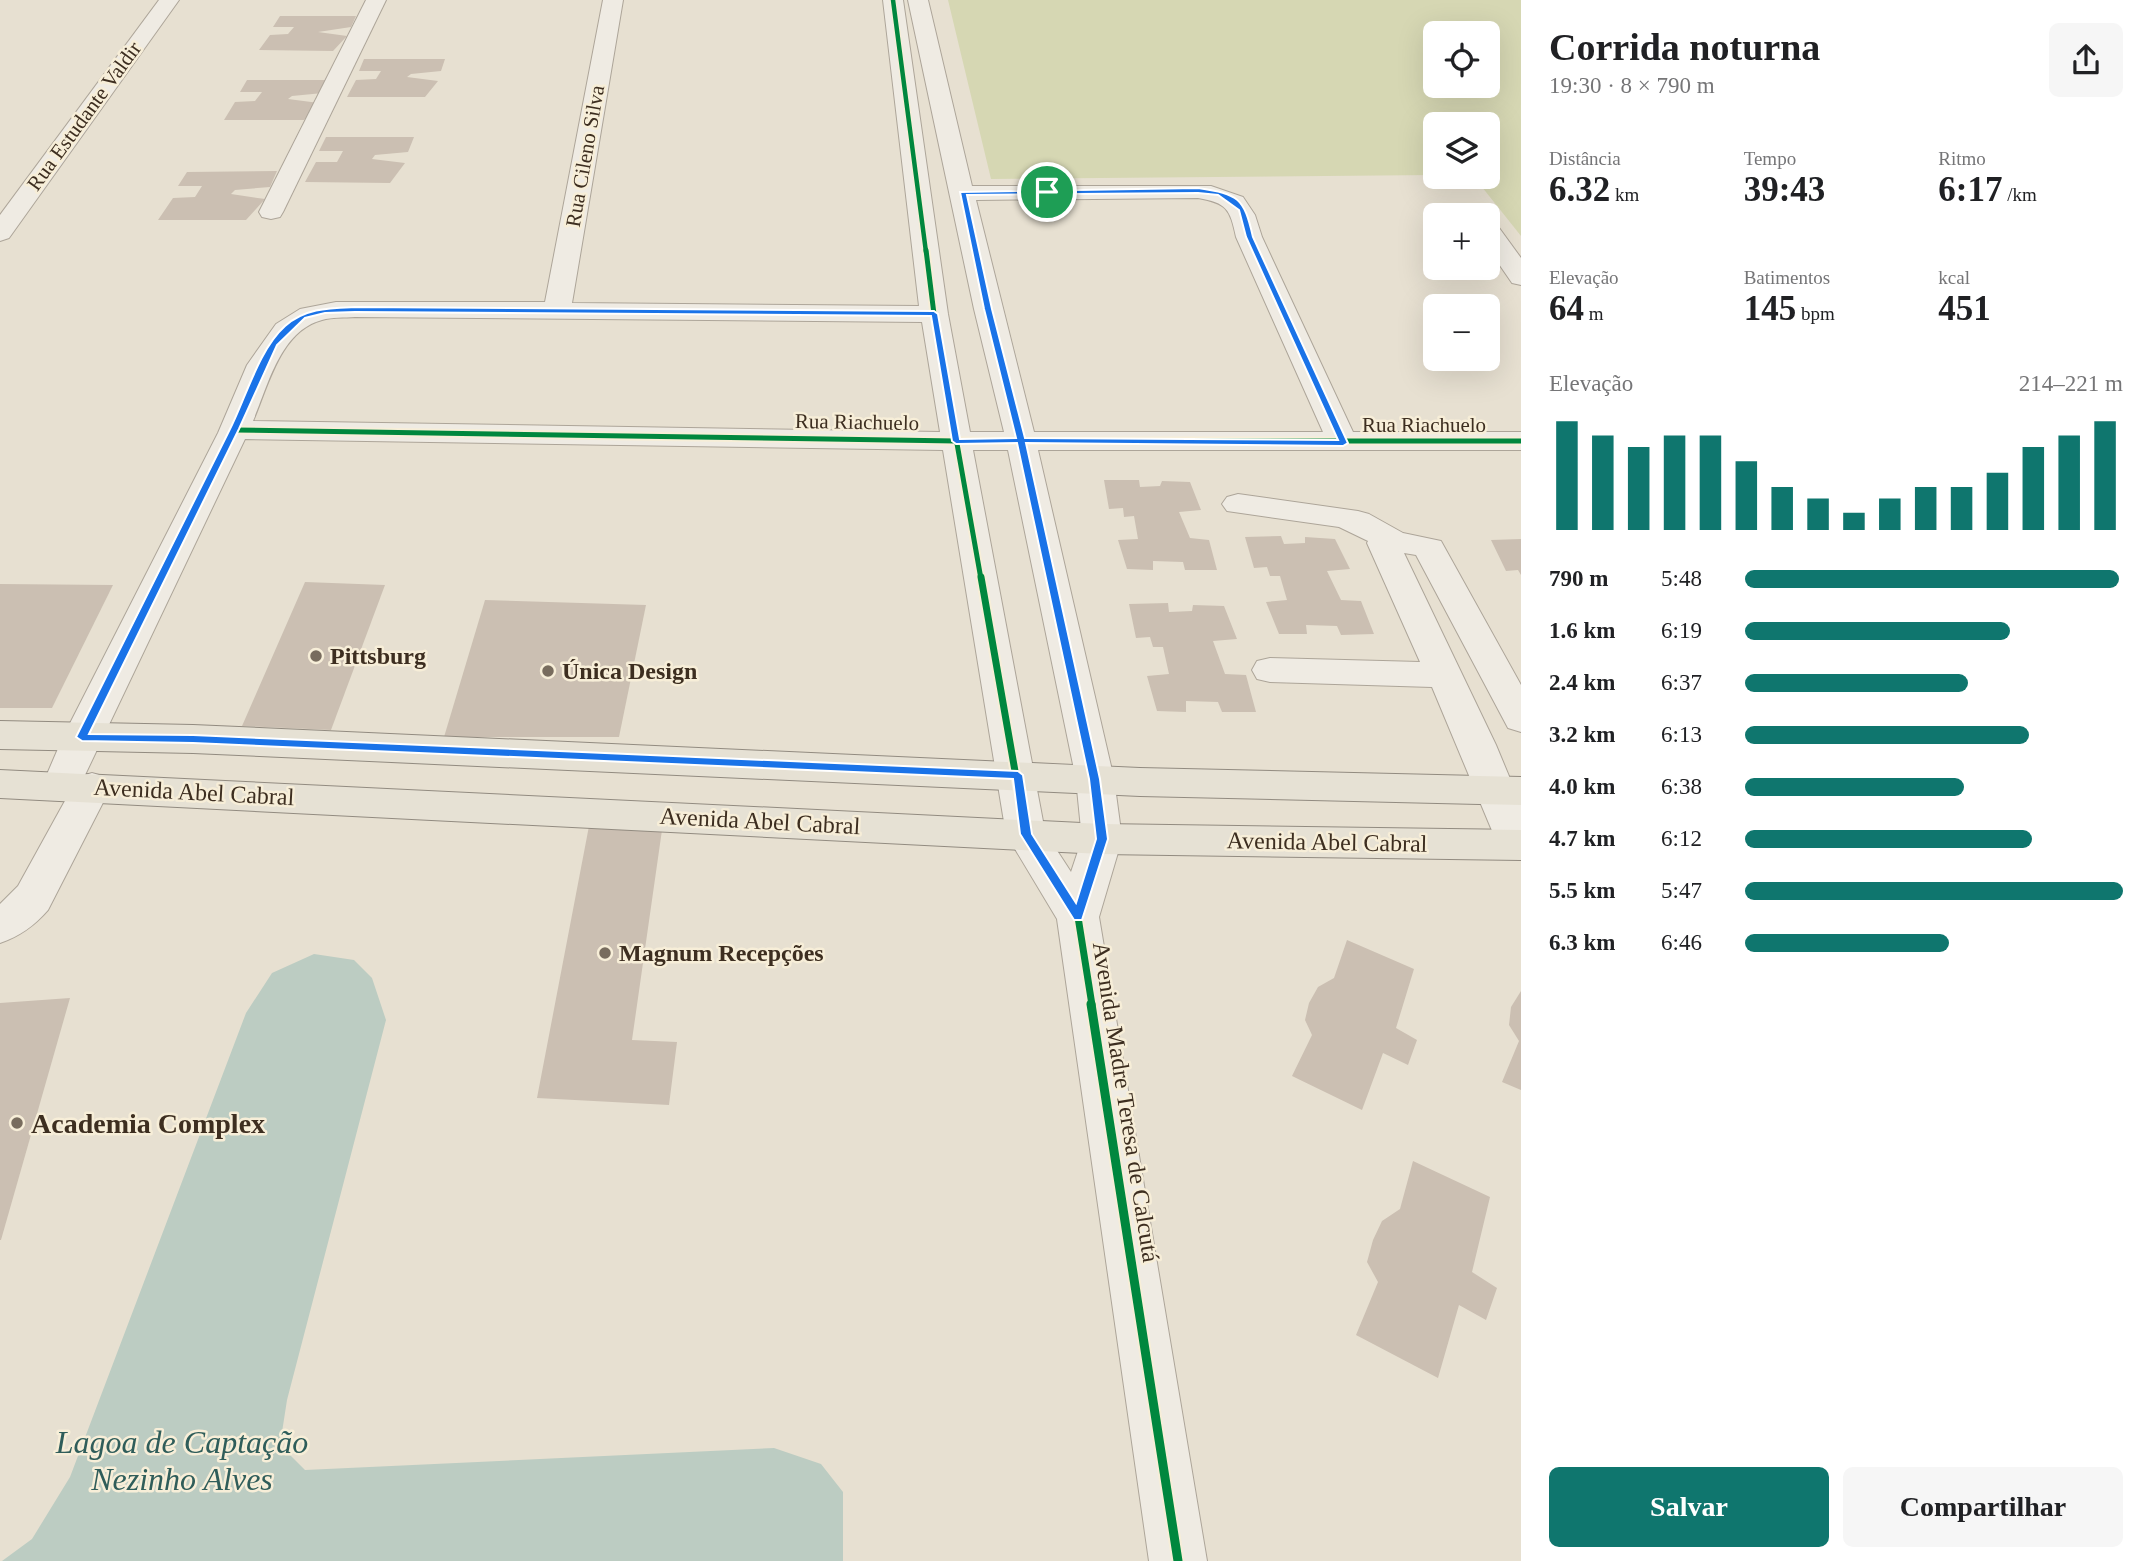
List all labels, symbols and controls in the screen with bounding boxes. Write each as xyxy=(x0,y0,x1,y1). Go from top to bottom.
map controls xyxy=(1423,21,1500,371)
button: locate xyxy=(1423,21,1500,98)
button: share xyxy=(2049,23,2123,97)
text: Corrida noturna xyxy=(1549,26,1820,68)
street label: Rua Estudante Valdir xyxy=(22,37,146,195)
text: 19:30 · 8 × 790 m xyxy=(1549,73,1715,98)
street label: Rua Cileno Silva xyxy=(561,83,609,229)
button: layers xyxy=(1423,112,1500,189)
text: Distância xyxy=(1549,148,1621,169)
text: Tempo xyxy=(1744,148,1796,169)
text: Ritmo xyxy=(1938,148,1986,169)
pin xyxy=(1017,162,1077,222)
text: 6.32 xyxy=(1549,170,1610,209)
text: 39:43 xyxy=(1744,170,1825,209)
text: 6:17 xyxy=(1938,170,2002,209)
icon: arrive xyxy=(1028,173,1066,211)
text: km xyxy=(1610,184,1639,205)
text: /km xyxy=(2002,184,2037,205)
button: + xyxy=(1423,203,1500,280)
text: Elevação xyxy=(1549,267,1619,288)
text: Batimentos xyxy=(1744,267,1830,288)
text: kcal xyxy=(1938,267,1970,288)
text: 64 xyxy=(1549,289,1584,328)
text: 145 xyxy=(1744,289,1796,328)
text: 451 xyxy=(1938,289,1991,328)
button: − xyxy=(1423,294,1500,371)
text: m xyxy=(1584,303,1604,324)
text: bpm xyxy=(1796,303,1835,324)
text: Elevação xyxy=(1549,371,1633,396)
text: 214–221 m xyxy=(2019,371,2123,396)
street label: Rua Riachuelo xyxy=(795,409,919,435)
street label: Rua Riachuelo xyxy=(1362,413,1486,437)
text: 790 m xyxy=(1549,566,1608,591)
text: 5:48 xyxy=(1661,566,1702,591)
text: 1.6 km xyxy=(1549,618,1615,643)
text: 6:19 xyxy=(1661,618,1702,643)
place label: Pittsburg xyxy=(330,643,426,669)
marker: Pittsburg xyxy=(308,648,324,664)
place label: Única Design xyxy=(562,658,697,684)
marker: Única Design xyxy=(540,663,556,679)
text: 2.4 km xyxy=(1549,670,1615,695)
text: 6:37 xyxy=(1661,670,1702,695)
text: 3.2 km xyxy=(1549,722,1615,747)
text: 6:13 xyxy=(1661,722,1702,747)
street label: Avenida Abel Cabral xyxy=(93,774,295,810)
text: 4.0 km xyxy=(1549,774,1615,799)
text: 6:38 xyxy=(1661,774,1702,799)
street label: Avenida Abel Cabral xyxy=(659,803,861,839)
text: 4.7 km xyxy=(1549,826,1615,851)
text: 6:12 xyxy=(1661,826,1702,851)
street label: Avenida Abel Cabral xyxy=(1226,827,1428,857)
text: 5.5 km xyxy=(1549,878,1615,903)
text: 5:47 xyxy=(1661,878,1702,903)
text: 6.3 km xyxy=(1549,930,1615,955)
text: 6:46 xyxy=(1661,930,1702,955)
place label: Magnum Recepções xyxy=(619,940,824,966)
street label: Avenida Madre Teresa de Calcutá xyxy=(1088,940,1164,1264)
marker: Magnum Recepções xyxy=(597,945,613,961)
place label: Academia Complex xyxy=(31,1108,265,1139)
marker: Academia Complex xyxy=(9,1115,25,1131)
water label: Lagoa de Captação Nezinho Alves xyxy=(55,1424,308,1497)
button: Salvar xyxy=(1549,1467,1829,1547)
button: Compartilhar xyxy=(1843,1467,2123,1547)

